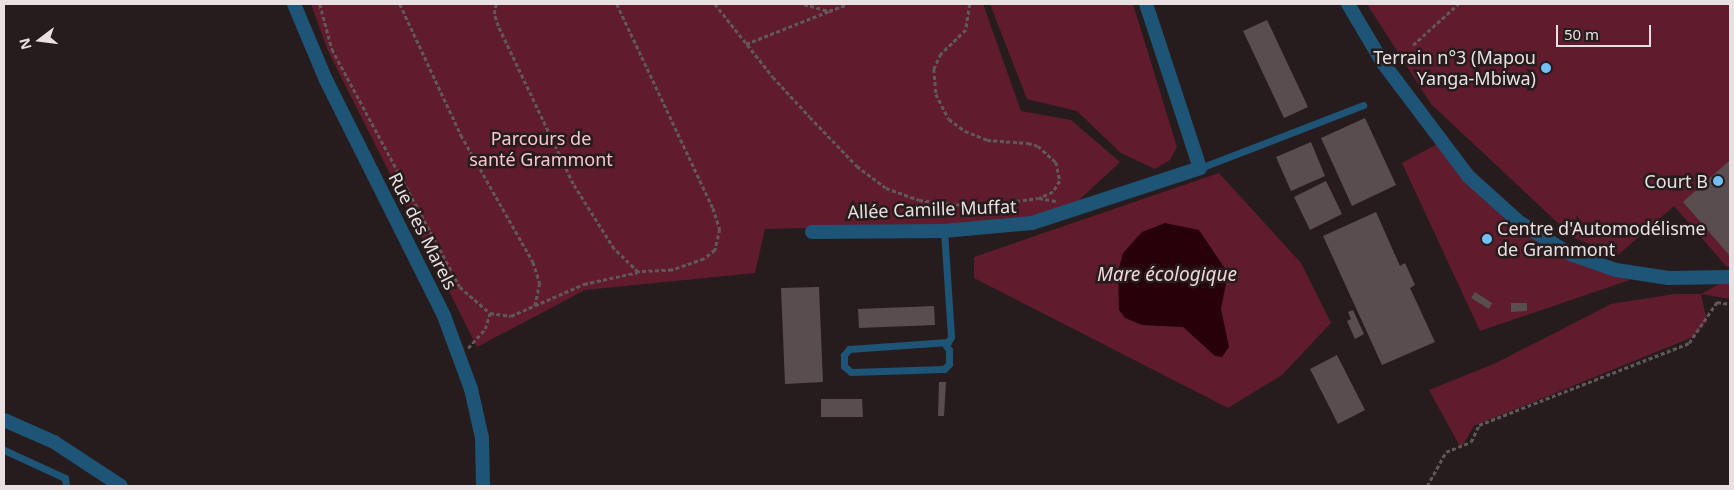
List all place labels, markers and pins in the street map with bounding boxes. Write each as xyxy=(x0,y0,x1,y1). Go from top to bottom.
place label: Terrain n°3 (Mapou Yanga-Mbiwa) xyxy=(1373,47,1536,90)
marker: Terrain n°3 (Mapou Yanga-Mbiwa) xyxy=(1540,62,1552,74)
place label: Court B xyxy=(1644,170,1708,192)
marker: Court B xyxy=(1712,175,1724,187)
place label: Centre d'Automodélisme de Grammont xyxy=(1497,218,1706,260)
marker: Centre d'Automodélisme de Grammont xyxy=(1481,233,1493,245)

